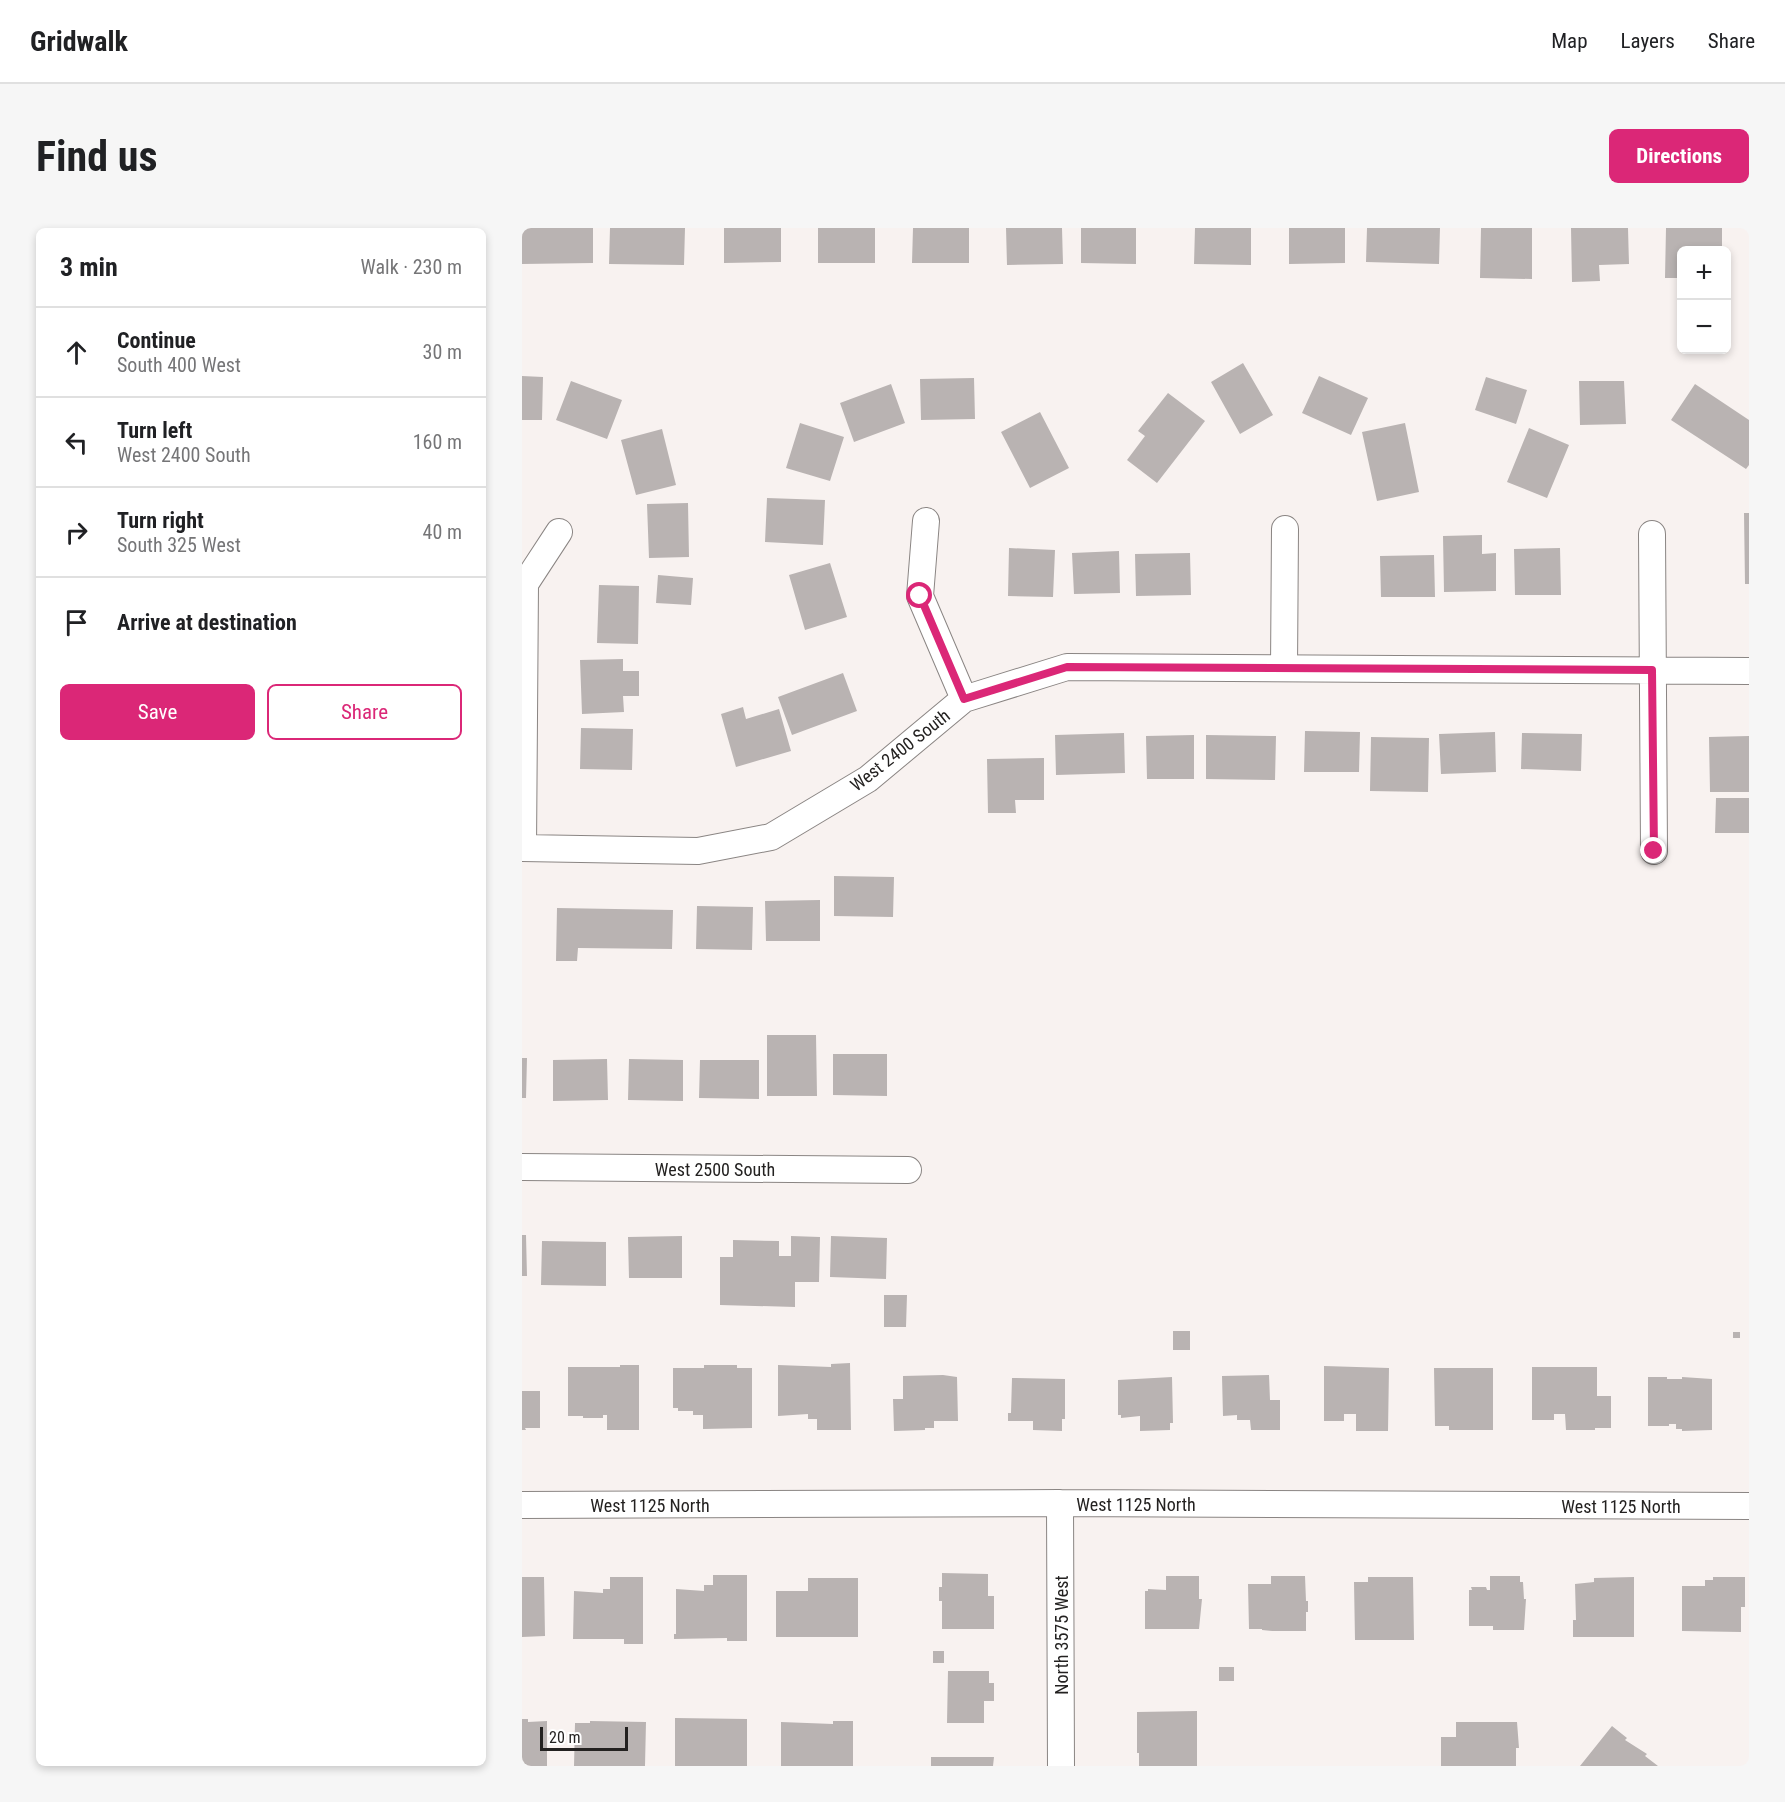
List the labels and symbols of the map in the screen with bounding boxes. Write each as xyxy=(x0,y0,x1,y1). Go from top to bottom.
route start xyxy=(906,582,932,608)
street label: West 2400 South xyxy=(846,705,954,795)
route end xyxy=(1640,837,1666,863)
street label: West 2500 South xyxy=(655,1159,775,1180)
street label: West 1125 North xyxy=(1076,1494,1196,1515)
street label: West 1125 North xyxy=(590,1495,710,1516)
street label: West 1125 North xyxy=(1561,1496,1681,1517)
street label: North 3575 West xyxy=(1051,1575,1072,1695)
scale bar xyxy=(540,1724,628,1752)

